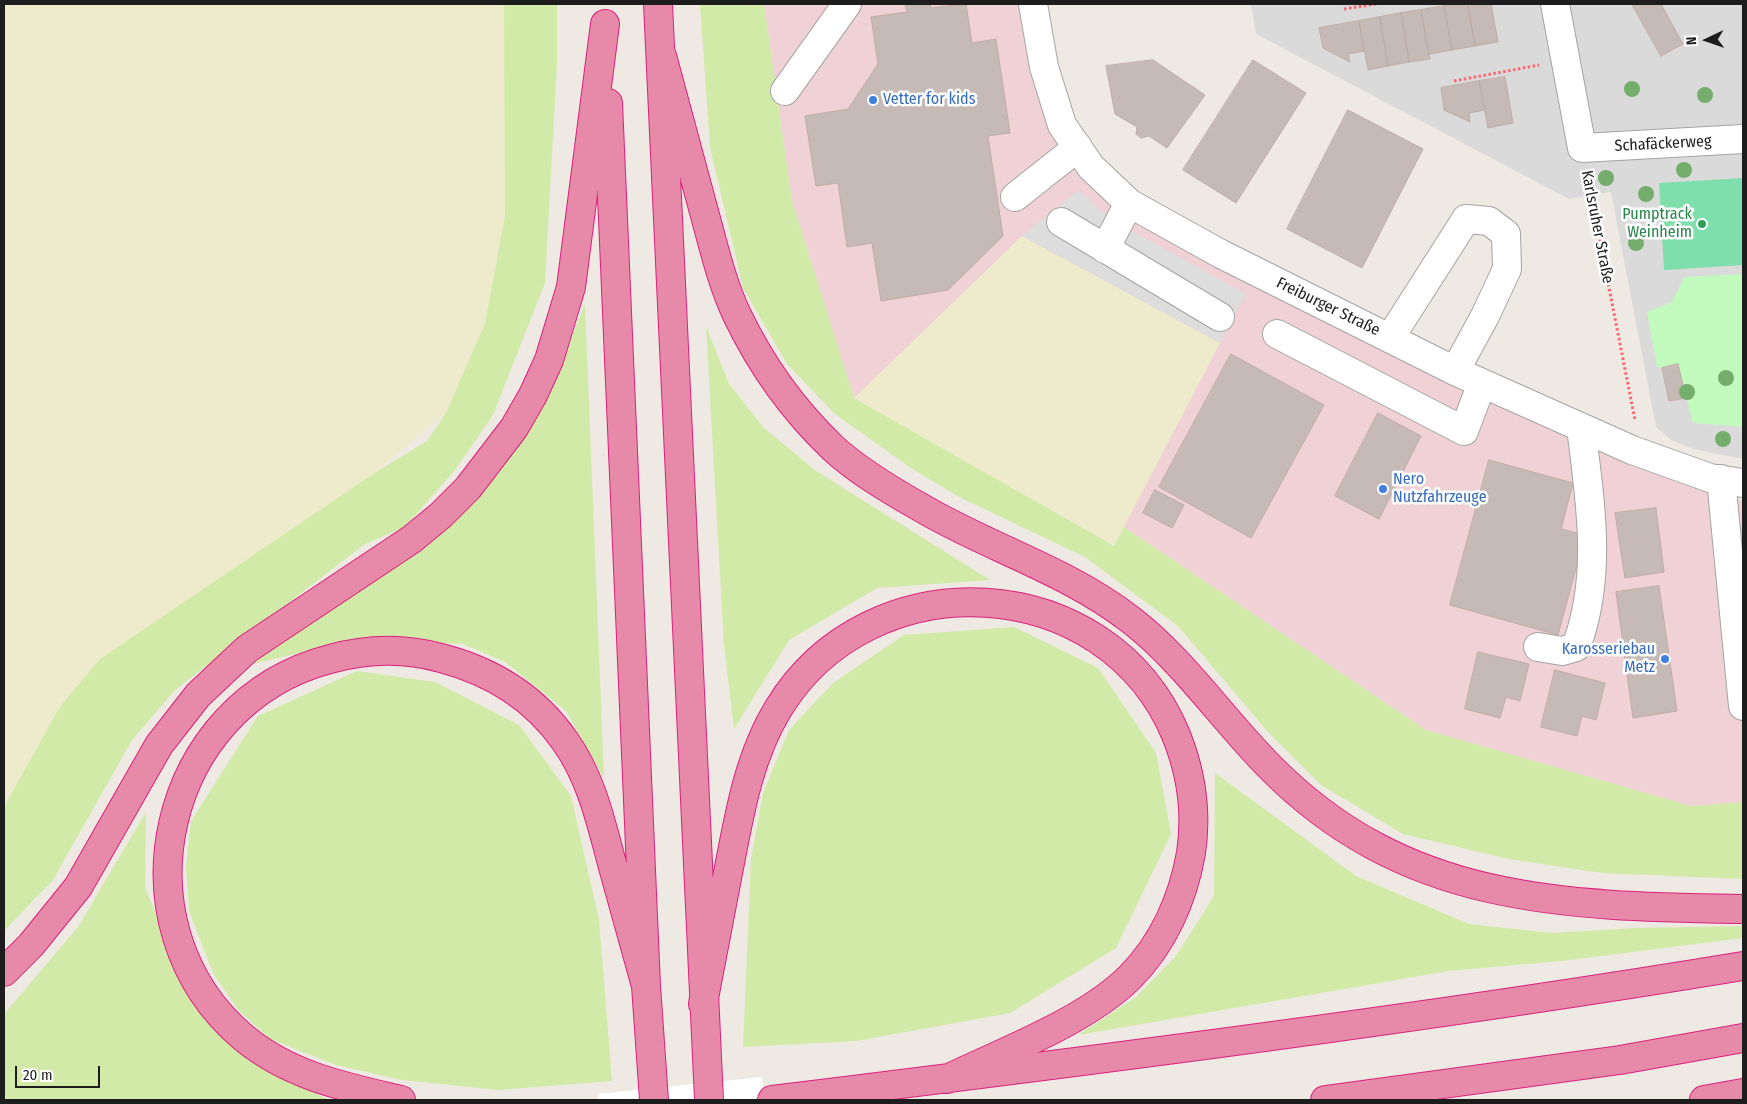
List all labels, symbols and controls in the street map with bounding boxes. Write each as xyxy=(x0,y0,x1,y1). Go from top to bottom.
north arrow xyxy=(1682,15,1732,65)
text: N xyxy=(1683,36,1700,45)
place label: Vetter for kids xyxy=(883,90,976,110)
marker: Vetter for kids xyxy=(867,94,879,106)
street label: Schafäckerweg xyxy=(1614,132,1712,156)
street label: Karlsruher Straße xyxy=(1577,169,1617,285)
place label: Pumptrack Weinheim xyxy=(1622,205,1692,243)
marker: Pumptrack Weinheim xyxy=(1696,218,1708,230)
street label: Freiburger Straße xyxy=(1273,274,1383,340)
place label: Nero Nutzfahrzeuge xyxy=(1393,470,1487,508)
marker: Nero Nutzfahrzeuge xyxy=(1377,483,1389,495)
place label: Karosseriebau Metz xyxy=(1562,640,1655,678)
marker: Karosseriebau Metz xyxy=(1659,653,1671,665)
scale bar xyxy=(18,1056,102,1088)
text: 20 m xyxy=(23,1066,53,1084)

